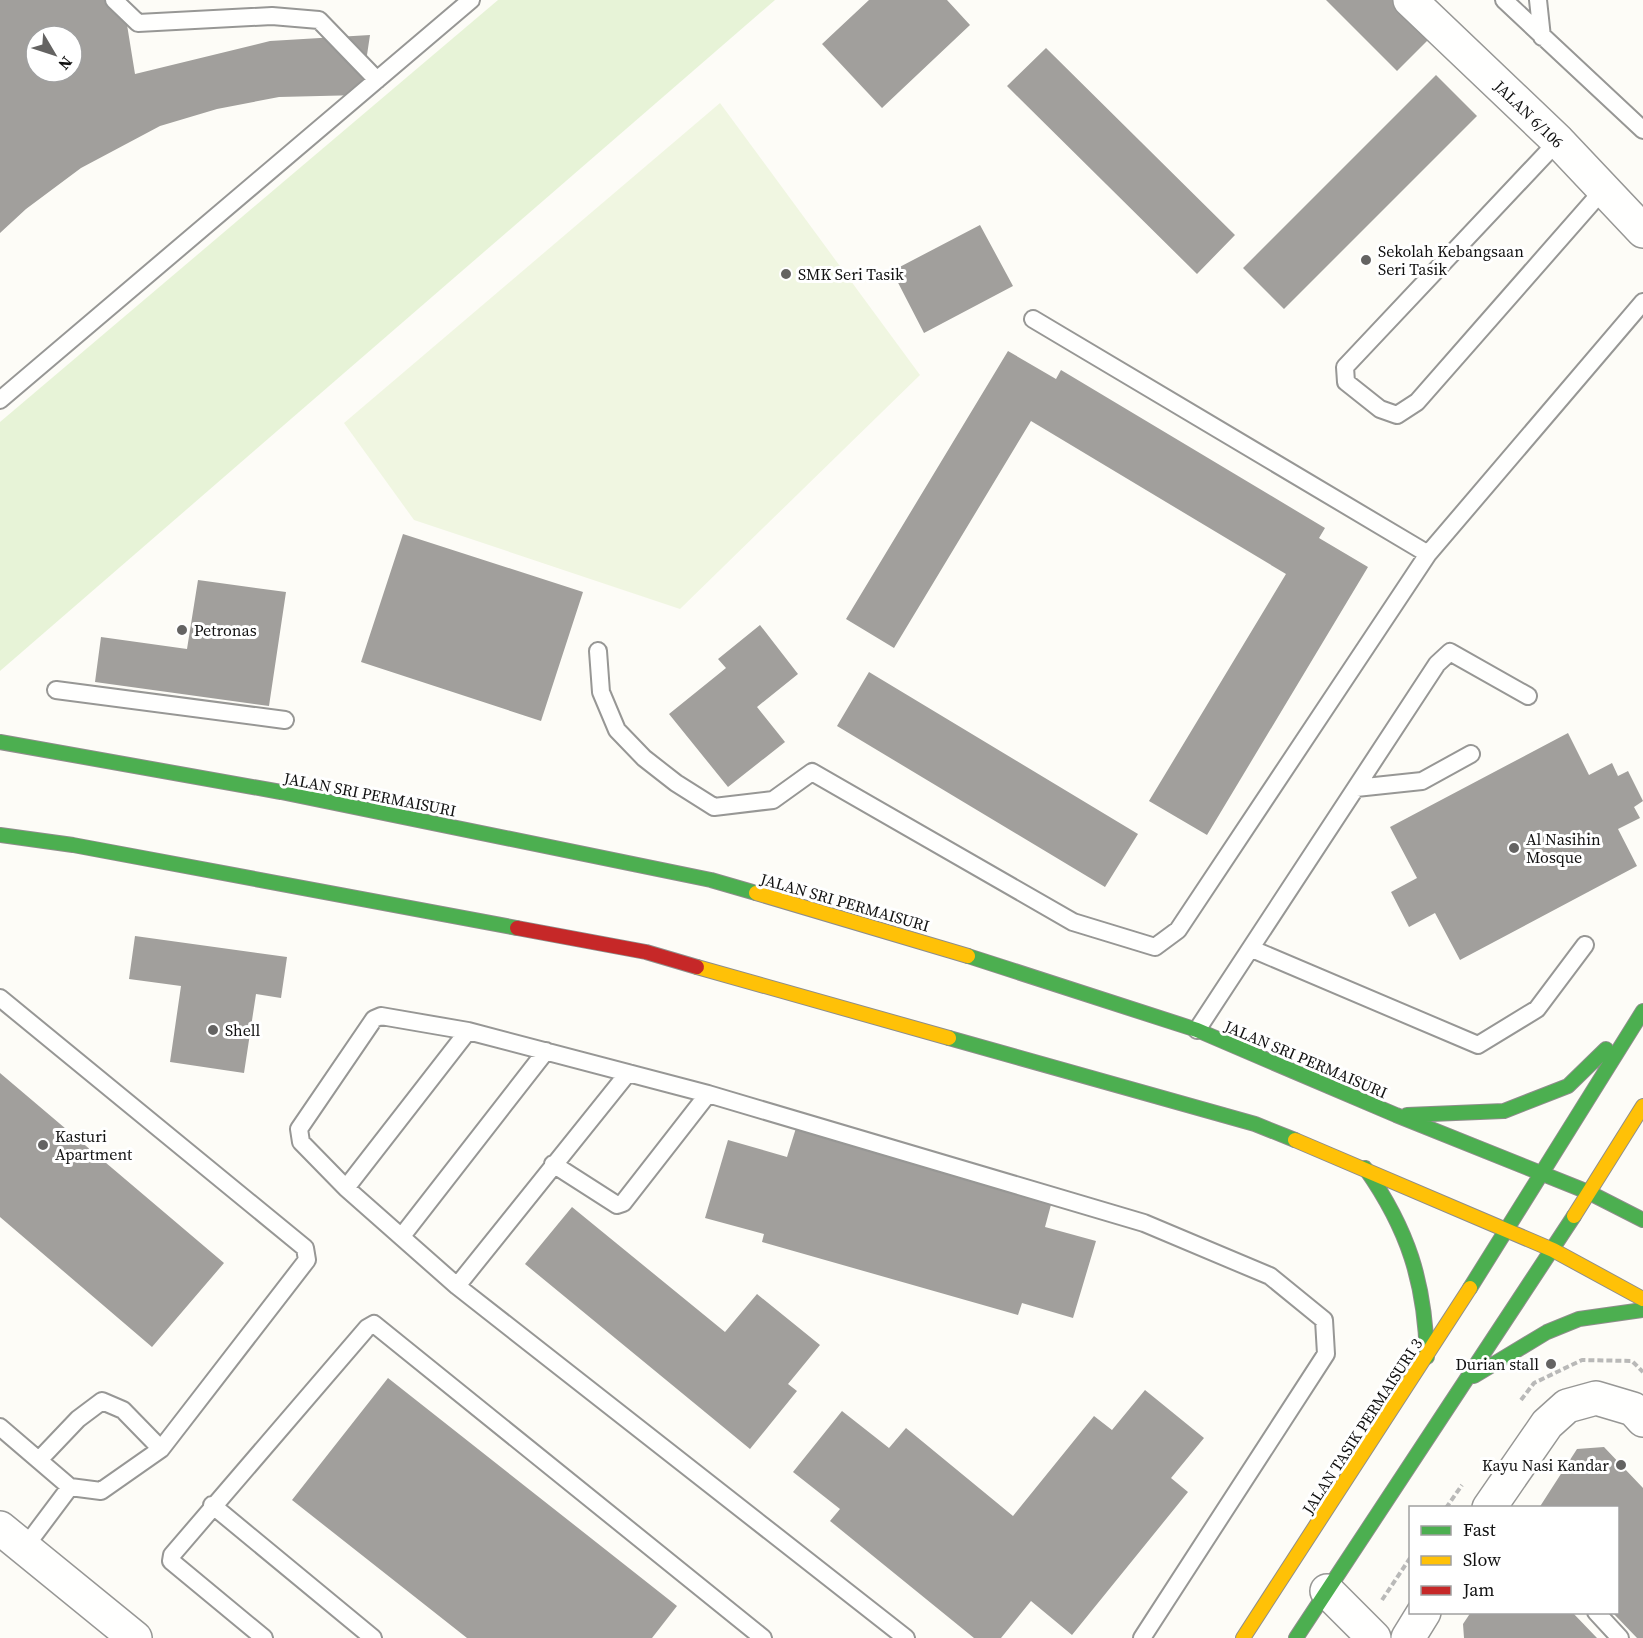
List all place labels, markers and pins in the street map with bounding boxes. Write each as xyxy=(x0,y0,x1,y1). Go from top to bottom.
place label: Sekolah Kebangsaan Seri Tasik xyxy=(1378,240,1524,280)
marker: Sekolah Kebangsaan Seri Tasik xyxy=(1359,253,1373,267)
place label: SMK Seri Tasik xyxy=(798,263,904,285)
marker: SMK Seri Tasik xyxy=(779,267,793,281)
place label: Petronas xyxy=(194,619,257,641)
marker: Petronas xyxy=(175,623,189,637)
place label: Al Nasihin Mosque xyxy=(1526,828,1601,868)
marker: Al Nasihin Mosque xyxy=(1507,841,1521,855)
place label: Shell xyxy=(225,1019,260,1041)
marker: Shell xyxy=(206,1023,220,1037)
place label: Kasturi Apartment xyxy=(55,1125,133,1165)
marker: Kasturi Apartment xyxy=(36,1138,50,1152)
place label: Durian stall xyxy=(1455,1353,1539,1375)
marker: Durian stall xyxy=(1544,1357,1558,1371)
place label: Kayu Nasi Kandar xyxy=(1482,1454,1609,1476)
marker: Kayu Nasi Kandar xyxy=(1614,1458,1628,1472)

